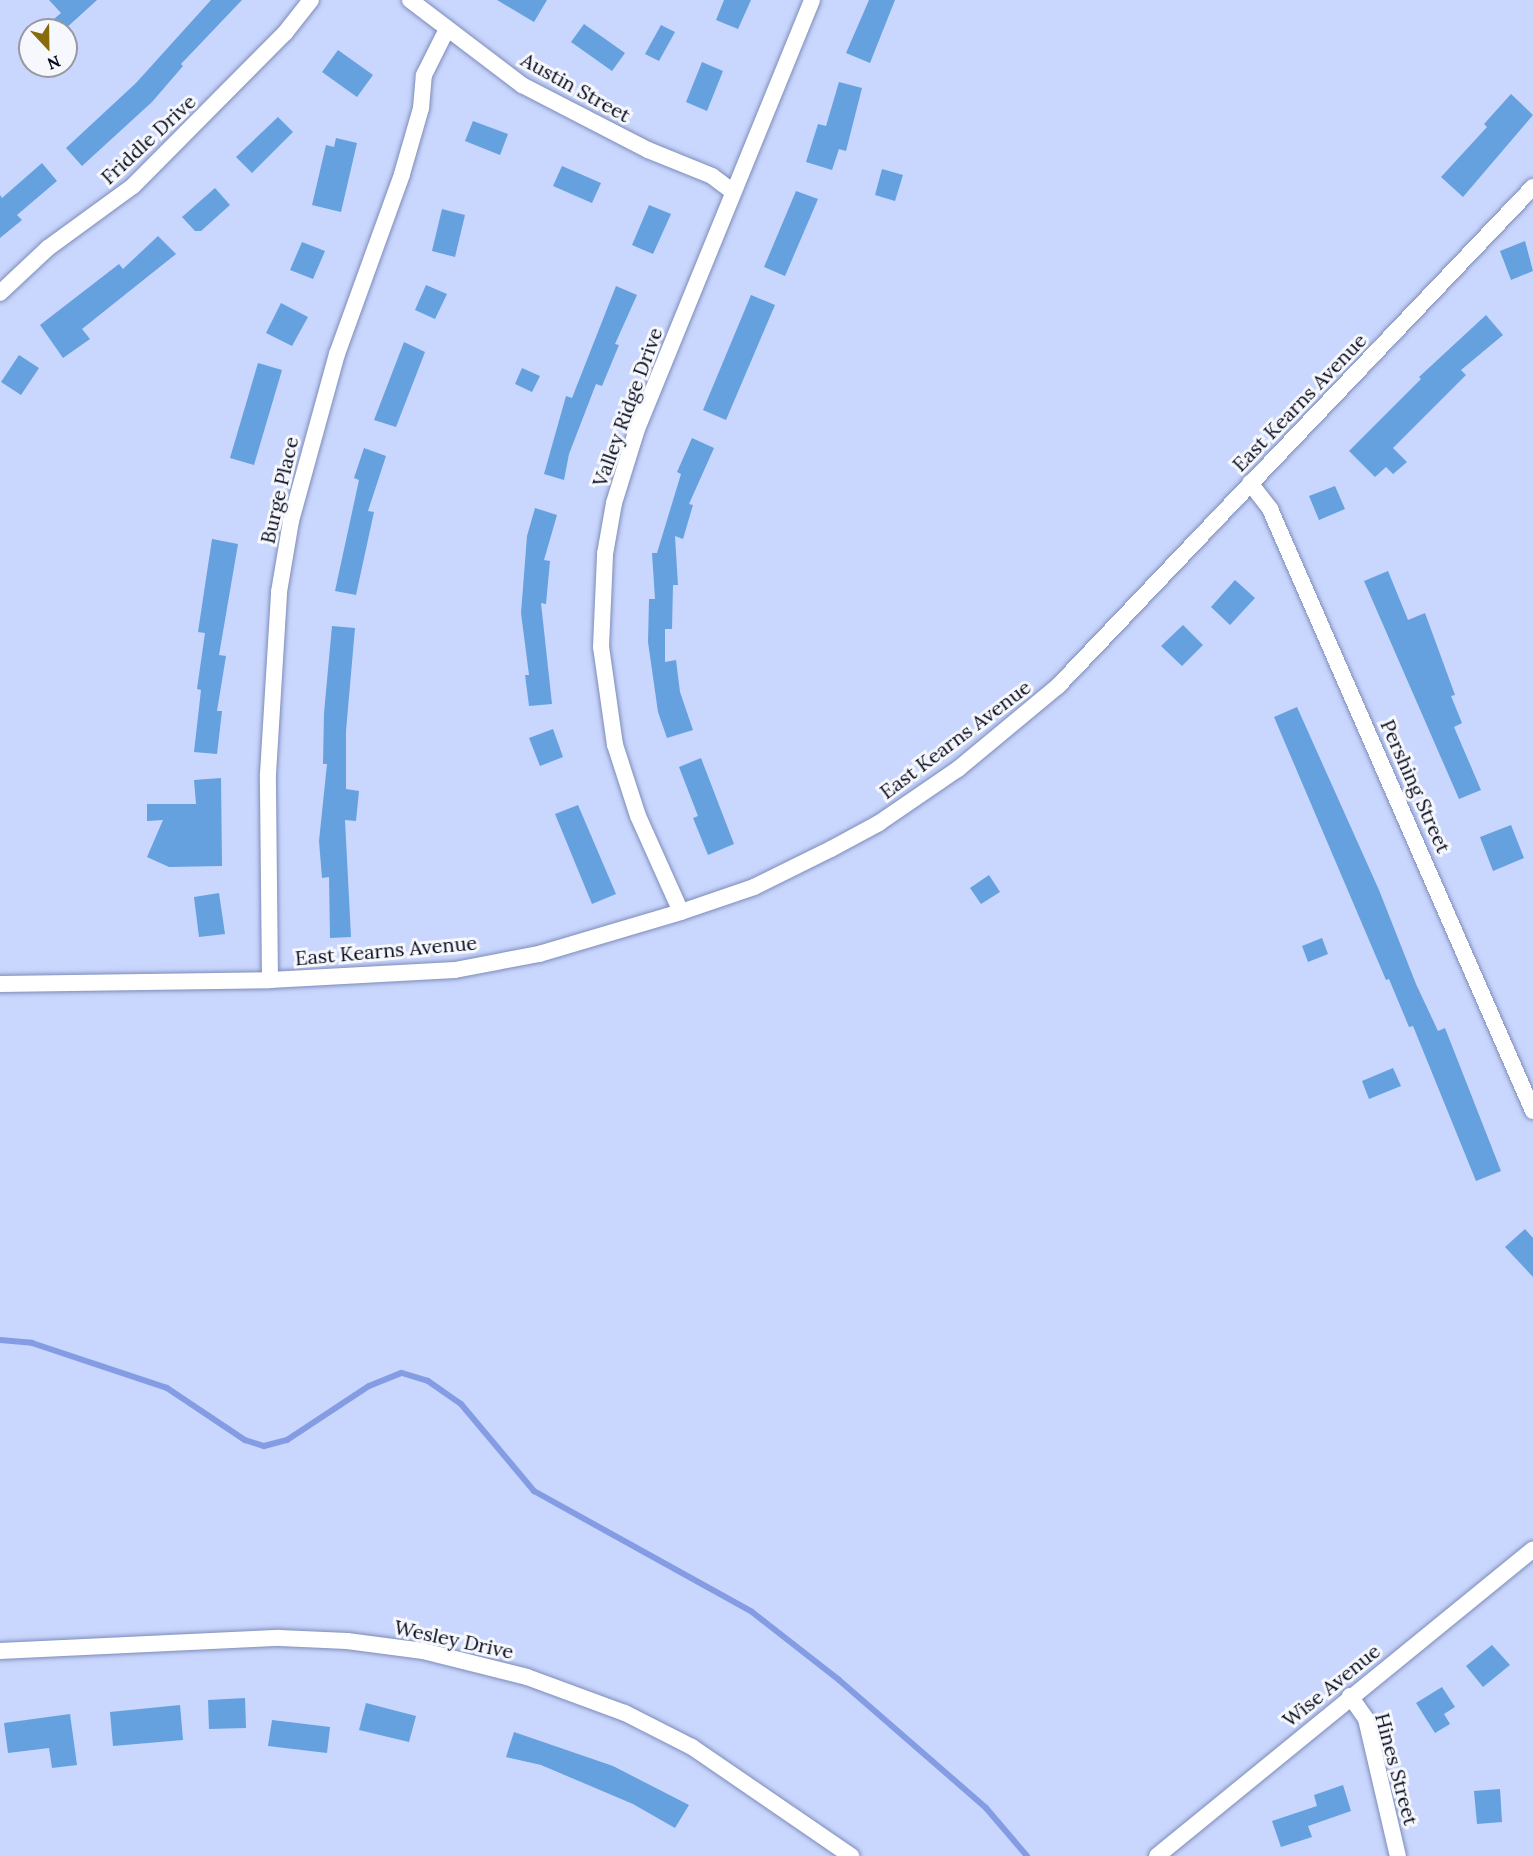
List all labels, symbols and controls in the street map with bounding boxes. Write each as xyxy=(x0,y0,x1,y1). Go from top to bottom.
north arrow xyxy=(18,18,78,78)
street label: Austin Street xyxy=(517,47,635,127)
text: N xyxy=(45,51,63,74)
street label: Friddle Drive xyxy=(96,89,200,189)
street label: Valley Ridge Drive xyxy=(587,324,667,490)
street label: East Kearns Avenue xyxy=(1227,328,1371,476)
street label: Burge Place xyxy=(255,434,303,546)
street label: East Kearns Avenue xyxy=(875,674,1035,804)
street label: Pershing Street xyxy=(1376,716,1456,856)
street label: East Kearns Avenue xyxy=(294,930,478,970)
street label: Wesley Drive xyxy=(392,1615,516,1663)
street label: Wise Avenue xyxy=(1277,1638,1385,1732)
street label: Hines Street xyxy=(1370,1710,1424,1828)

